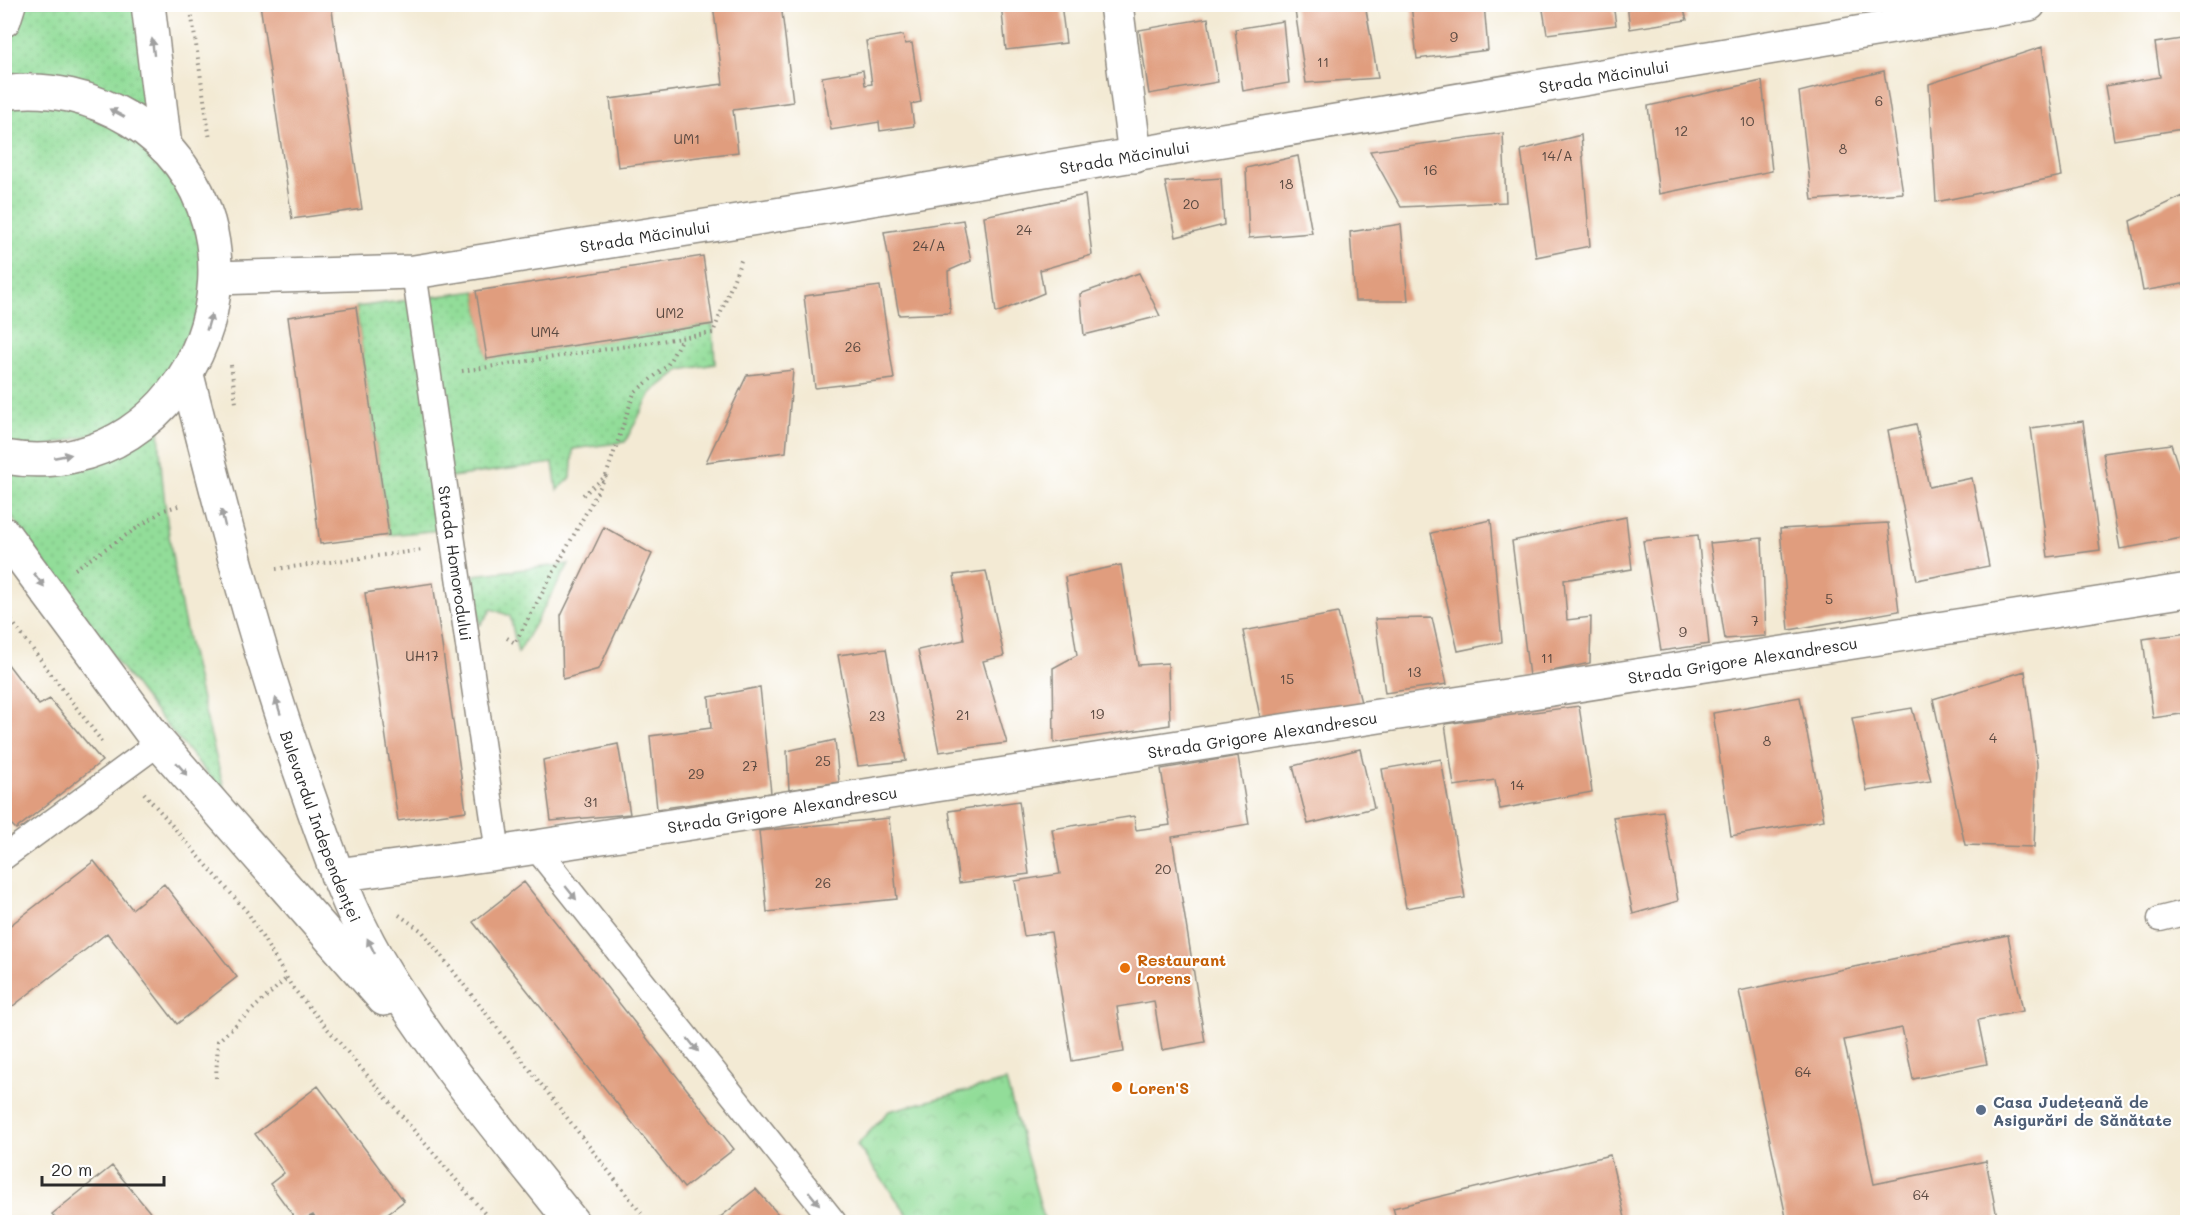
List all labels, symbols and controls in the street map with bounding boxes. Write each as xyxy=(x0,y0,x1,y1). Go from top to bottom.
house number: 9 xyxy=(1450,27,1458,46)
one-way arrow xyxy=(148,38,158,57)
house number: 11 xyxy=(1317,52,1329,71)
street label: Strada Măcinului xyxy=(1537,54,1671,97)
house number: 6 xyxy=(1875,91,1883,110)
one-way arrow xyxy=(109,108,126,118)
house number: 10 xyxy=(1740,111,1755,130)
house number: 12 xyxy=(1674,121,1688,140)
house number: UM1 xyxy=(674,129,700,148)
street label: Strada Măcinului xyxy=(1058,135,1191,178)
house number: 8 xyxy=(1839,139,1847,158)
house number: 14/A xyxy=(1541,146,1573,165)
house number: 16 xyxy=(1423,160,1437,179)
house number: 18 xyxy=(1279,174,1293,193)
house number: 20 xyxy=(1183,194,1200,213)
street label: Strada Măcinului xyxy=(578,215,712,256)
house number: 24 xyxy=(1016,220,1033,239)
house number: 24/A xyxy=(912,236,946,255)
house number: UM2 xyxy=(656,303,684,322)
one-way arrow xyxy=(205,312,214,330)
house number: UM4 xyxy=(531,322,560,341)
house number: 26 xyxy=(845,337,861,356)
one-way arrow xyxy=(53,451,72,460)
street label: Strada Homorodului xyxy=(434,484,478,642)
one-way arrow xyxy=(218,509,227,527)
one-way arrow xyxy=(33,573,45,588)
house number: 5 xyxy=(1825,589,1833,608)
house number: 7 xyxy=(1751,611,1759,630)
house number: 9 xyxy=(1679,622,1687,641)
street label: Strada Grigore Alexandrescu xyxy=(1626,631,1859,688)
house number: UH17 xyxy=(405,646,439,665)
house number: 11 xyxy=(1541,648,1553,667)
house number: 13 xyxy=(1407,662,1421,681)
house number: 15 xyxy=(1280,669,1294,688)
one-way arrow xyxy=(272,697,282,715)
house number: 19 xyxy=(1090,704,1104,723)
house number: 21 xyxy=(956,705,970,724)
house number: 23 xyxy=(869,706,885,725)
street label: Strada Grigore Alexandrescu xyxy=(1146,706,1379,762)
street label: Bulevardul Independenței xyxy=(276,728,367,925)
house number: 4 xyxy=(1989,728,1998,747)
house number: 8 xyxy=(1763,731,1771,750)
house number: 25 xyxy=(815,751,831,770)
house number: 27 xyxy=(742,756,758,775)
one-way arrow xyxy=(176,761,189,777)
house number: 29 xyxy=(688,764,704,783)
house number: 14 xyxy=(1510,775,1525,794)
street label: Strada Grigore Alexandrescu xyxy=(666,781,898,837)
house number: 31 xyxy=(584,792,598,811)
house number: 20 xyxy=(1155,859,1172,878)
house number: 26 xyxy=(815,873,831,892)
one-way arrow xyxy=(565,885,577,900)
one-way arrow xyxy=(366,937,375,954)
place label: Restaurant Lorens xyxy=(1137,949,1226,988)
marker: Restaurant Lorens xyxy=(1118,961,1132,975)
one-way arrow xyxy=(686,1037,699,1053)
house number: 64 xyxy=(1795,1062,1812,1081)
place label: Loren'S xyxy=(1129,1077,1189,1098)
marker: Loren'S xyxy=(1110,1080,1124,1094)
place label: Casa Județeană de Asigurări de Sănătate xyxy=(1993,1091,2172,1130)
marker: Casa Județeană de Asigurări de Sănătate xyxy=(1974,1103,1988,1117)
scale bar xyxy=(42,1149,164,1187)
text: 20 m xyxy=(51,1157,92,1181)
house number: 64 xyxy=(1913,1185,1930,1204)
one-way arrow xyxy=(808,1190,820,1205)

